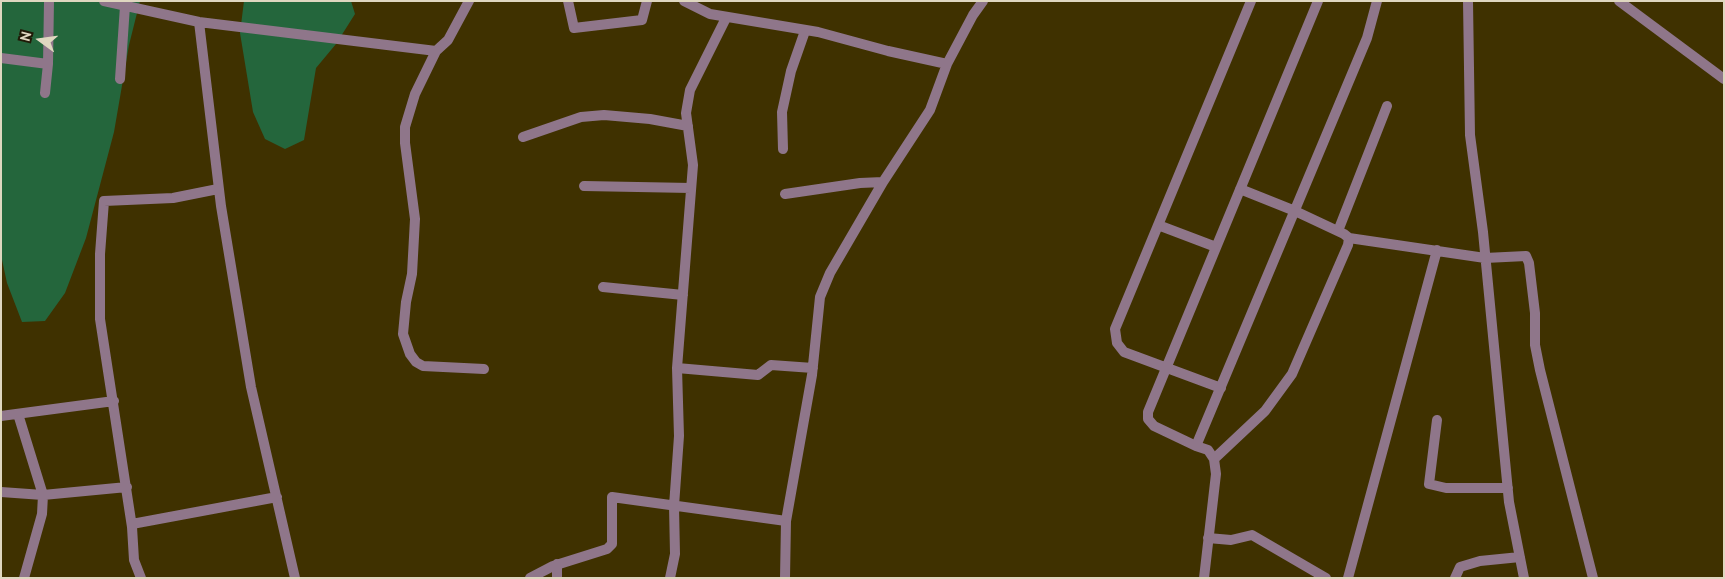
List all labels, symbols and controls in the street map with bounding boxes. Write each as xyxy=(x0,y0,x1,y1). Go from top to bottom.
north arrow xyxy=(15,15,65,65)
text: N xyxy=(16,30,35,43)

